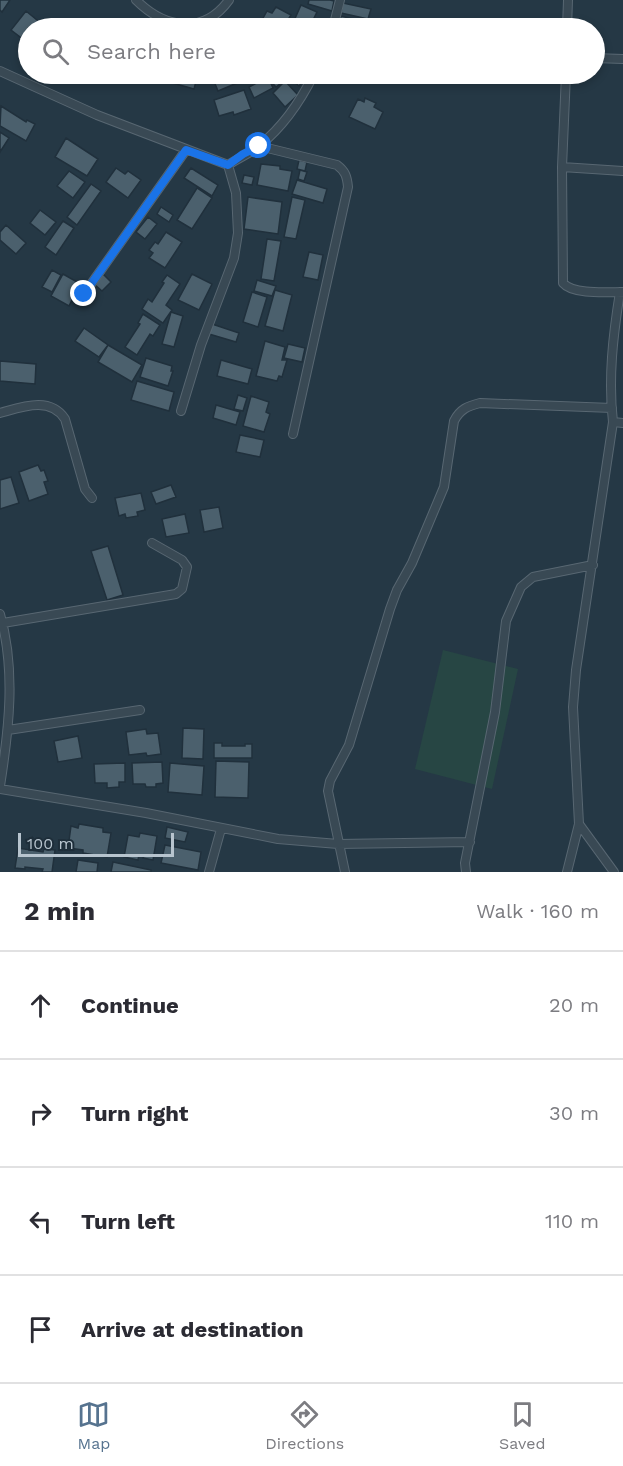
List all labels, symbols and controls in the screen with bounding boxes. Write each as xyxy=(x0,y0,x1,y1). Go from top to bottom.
search box xyxy=(18,18,605,84)
icon: search xyxy=(39,35,72,68)
text: Search here xyxy=(87,39,216,64)
route start xyxy=(245,132,271,158)
route end xyxy=(70,280,96,306)
scale bar xyxy=(18,830,174,858)
text: 100 m xyxy=(27,834,74,853)
text: 2 min xyxy=(24,896,95,926)
text: Walk · 160 m xyxy=(476,899,599,923)
icon: ahead xyxy=(24,989,57,1022)
text: Continue xyxy=(81,993,179,1018)
text: 20 m xyxy=(549,993,599,1017)
icon: right xyxy=(24,1097,57,1130)
text: Turn right xyxy=(81,1101,188,1126)
text: 30 m xyxy=(549,1101,599,1125)
icon: left xyxy=(24,1205,57,1238)
text: Turn left xyxy=(81,1209,175,1234)
text: 110 m xyxy=(545,1209,599,1233)
icon: arrive xyxy=(24,1313,57,1346)
text: Arrive at destination xyxy=(81,1317,304,1342)
tab: Map xyxy=(77,1398,110,1453)
tab: Directions xyxy=(265,1398,344,1453)
tab: Saved xyxy=(499,1398,546,1453)

